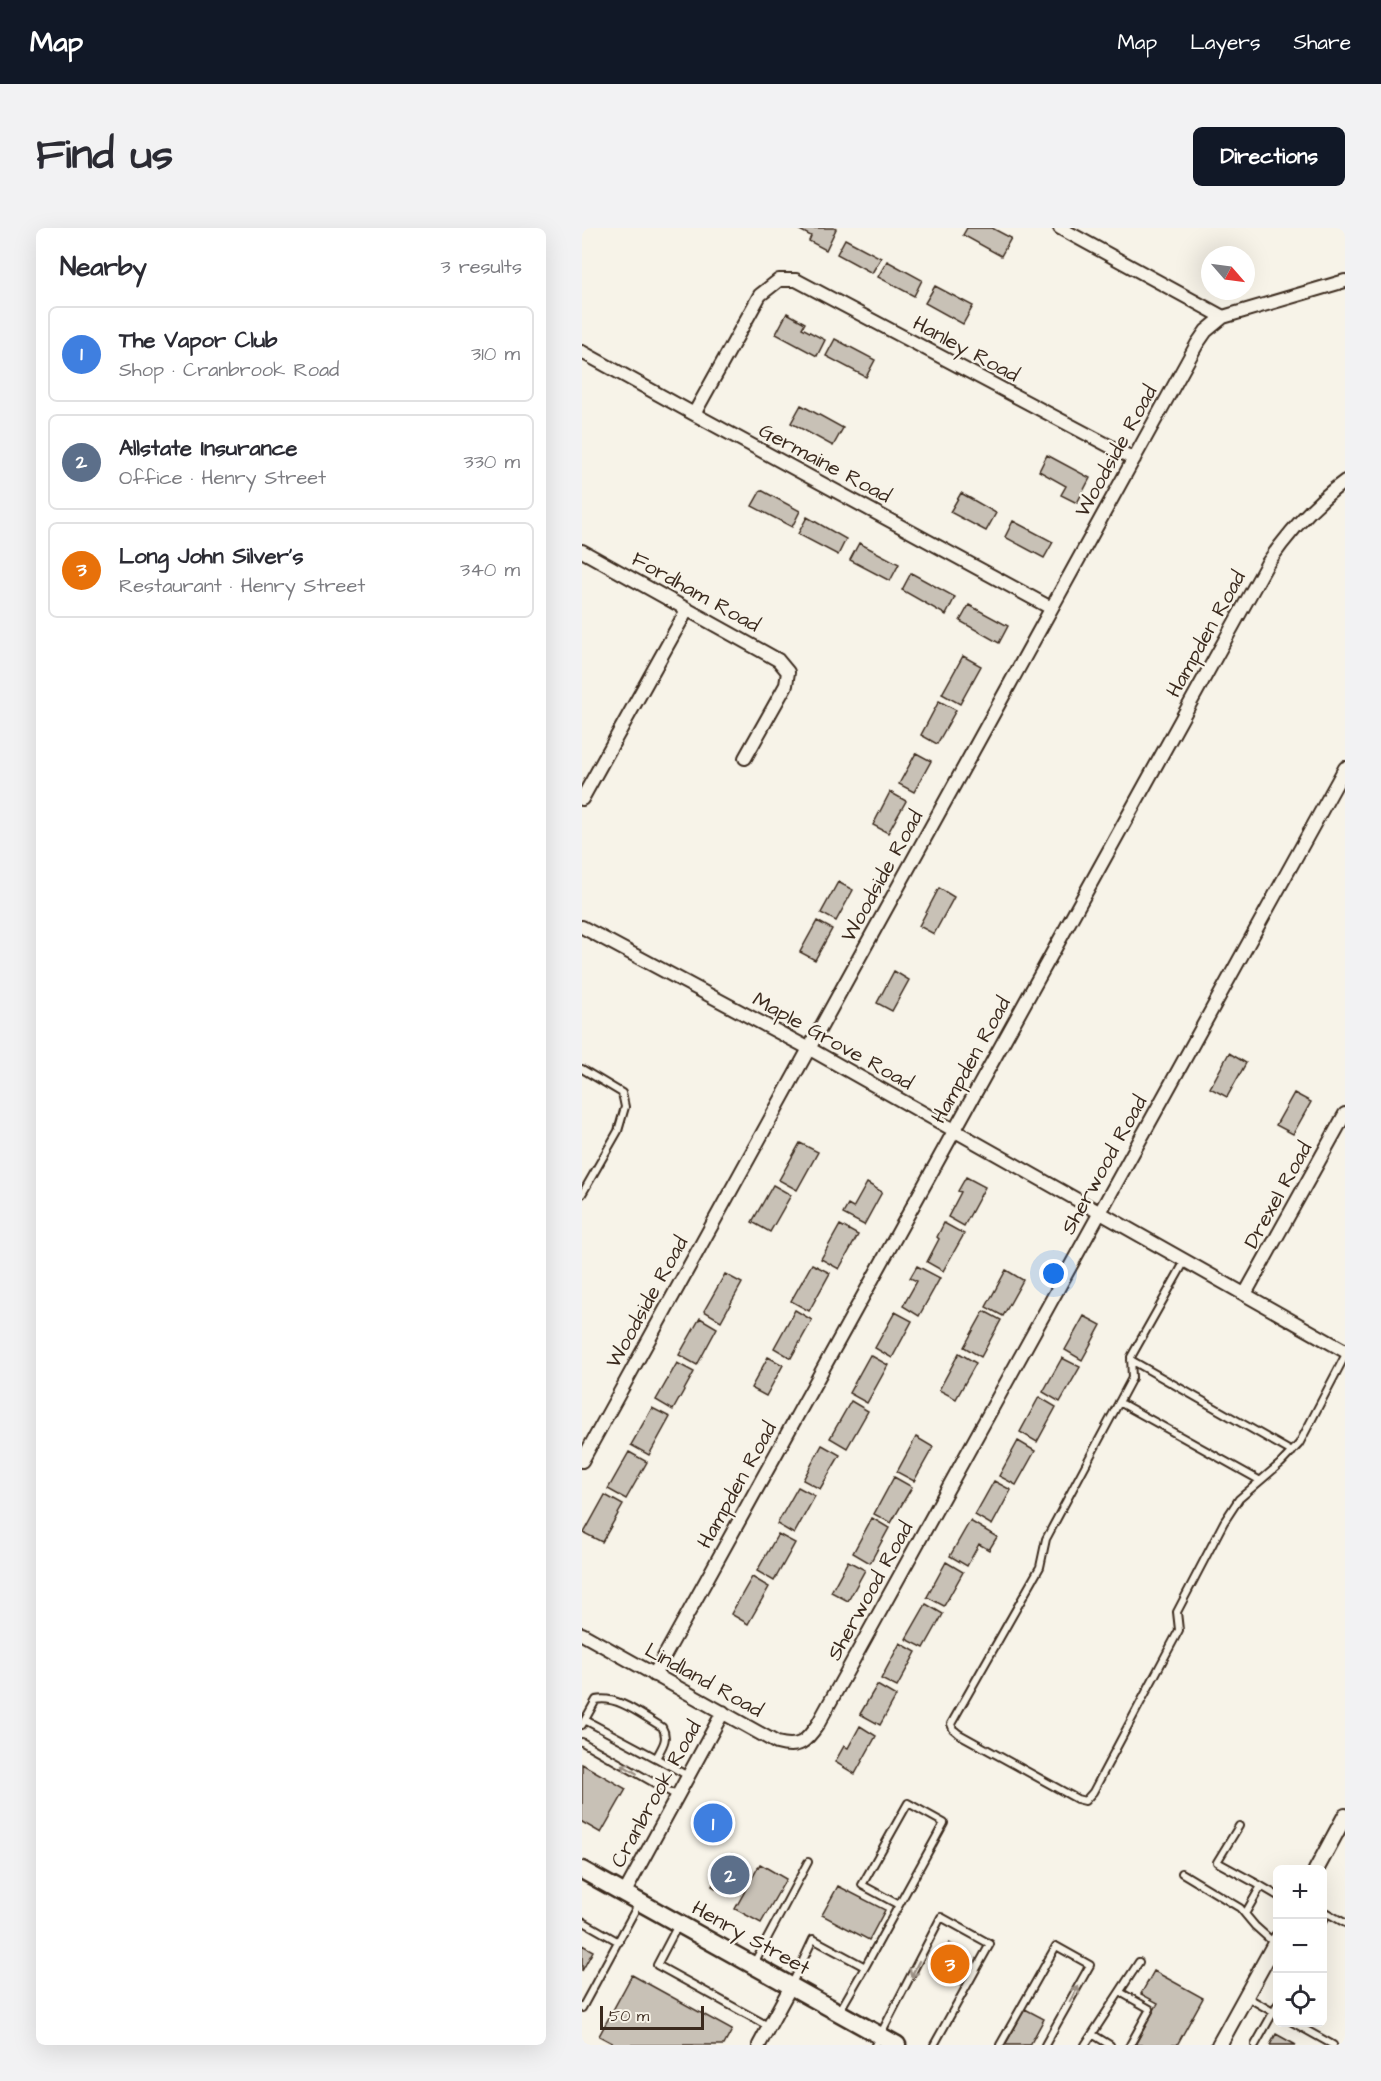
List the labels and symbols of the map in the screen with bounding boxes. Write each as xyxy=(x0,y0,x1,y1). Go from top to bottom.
north arrow xyxy=(1201,246,1255,300)
street label: Hanley Road xyxy=(907,309,1025,391)
street label: Woodside Road xyxy=(1068,380,1164,522)
street label: Germaine Road xyxy=(754,416,897,510)
street label: Fordham Road xyxy=(627,545,766,639)
street label: Hampden Road xyxy=(1159,565,1254,703)
street label: Woodside Road xyxy=(834,805,930,947)
street label: Maple Grove Road xyxy=(747,985,919,1098)
street label: Hampden Road xyxy=(924,991,1019,1129)
street label: Sherwood Road xyxy=(1054,1090,1154,1240)
street label: Drexel Road xyxy=(1237,1136,1319,1254)
street label: Woodside Road xyxy=(599,1231,695,1373)
your location xyxy=(1039,1259,1068,1288)
street label: Hampden Road xyxy=(690,1416,785,1554)
street label: Sherwood Road xyxy=(820,1516,920,1666)
street label: Lindland Road xyxy=(640,1636,768,1725)
street label: Cranbrook Road xyxy=(604,1715,709,1873)
one-way arrow xyxy=(621,1763,638,1775)
pin: 1 xyxy=(694,1800,732,1846)
pin: 2 xyxy=(710,1852,750,1898)
street label: Henry Street xyxy=(686,1894,816,1984)
pin: 3 xyxy=(930,1942,970,1986)
one-way arrow xyxy=(908,1960,920,1978)
one-way arrow xyxy=(1068,1986,1080,2003)
scale bar xyxy=(600,2003,704,2030)

